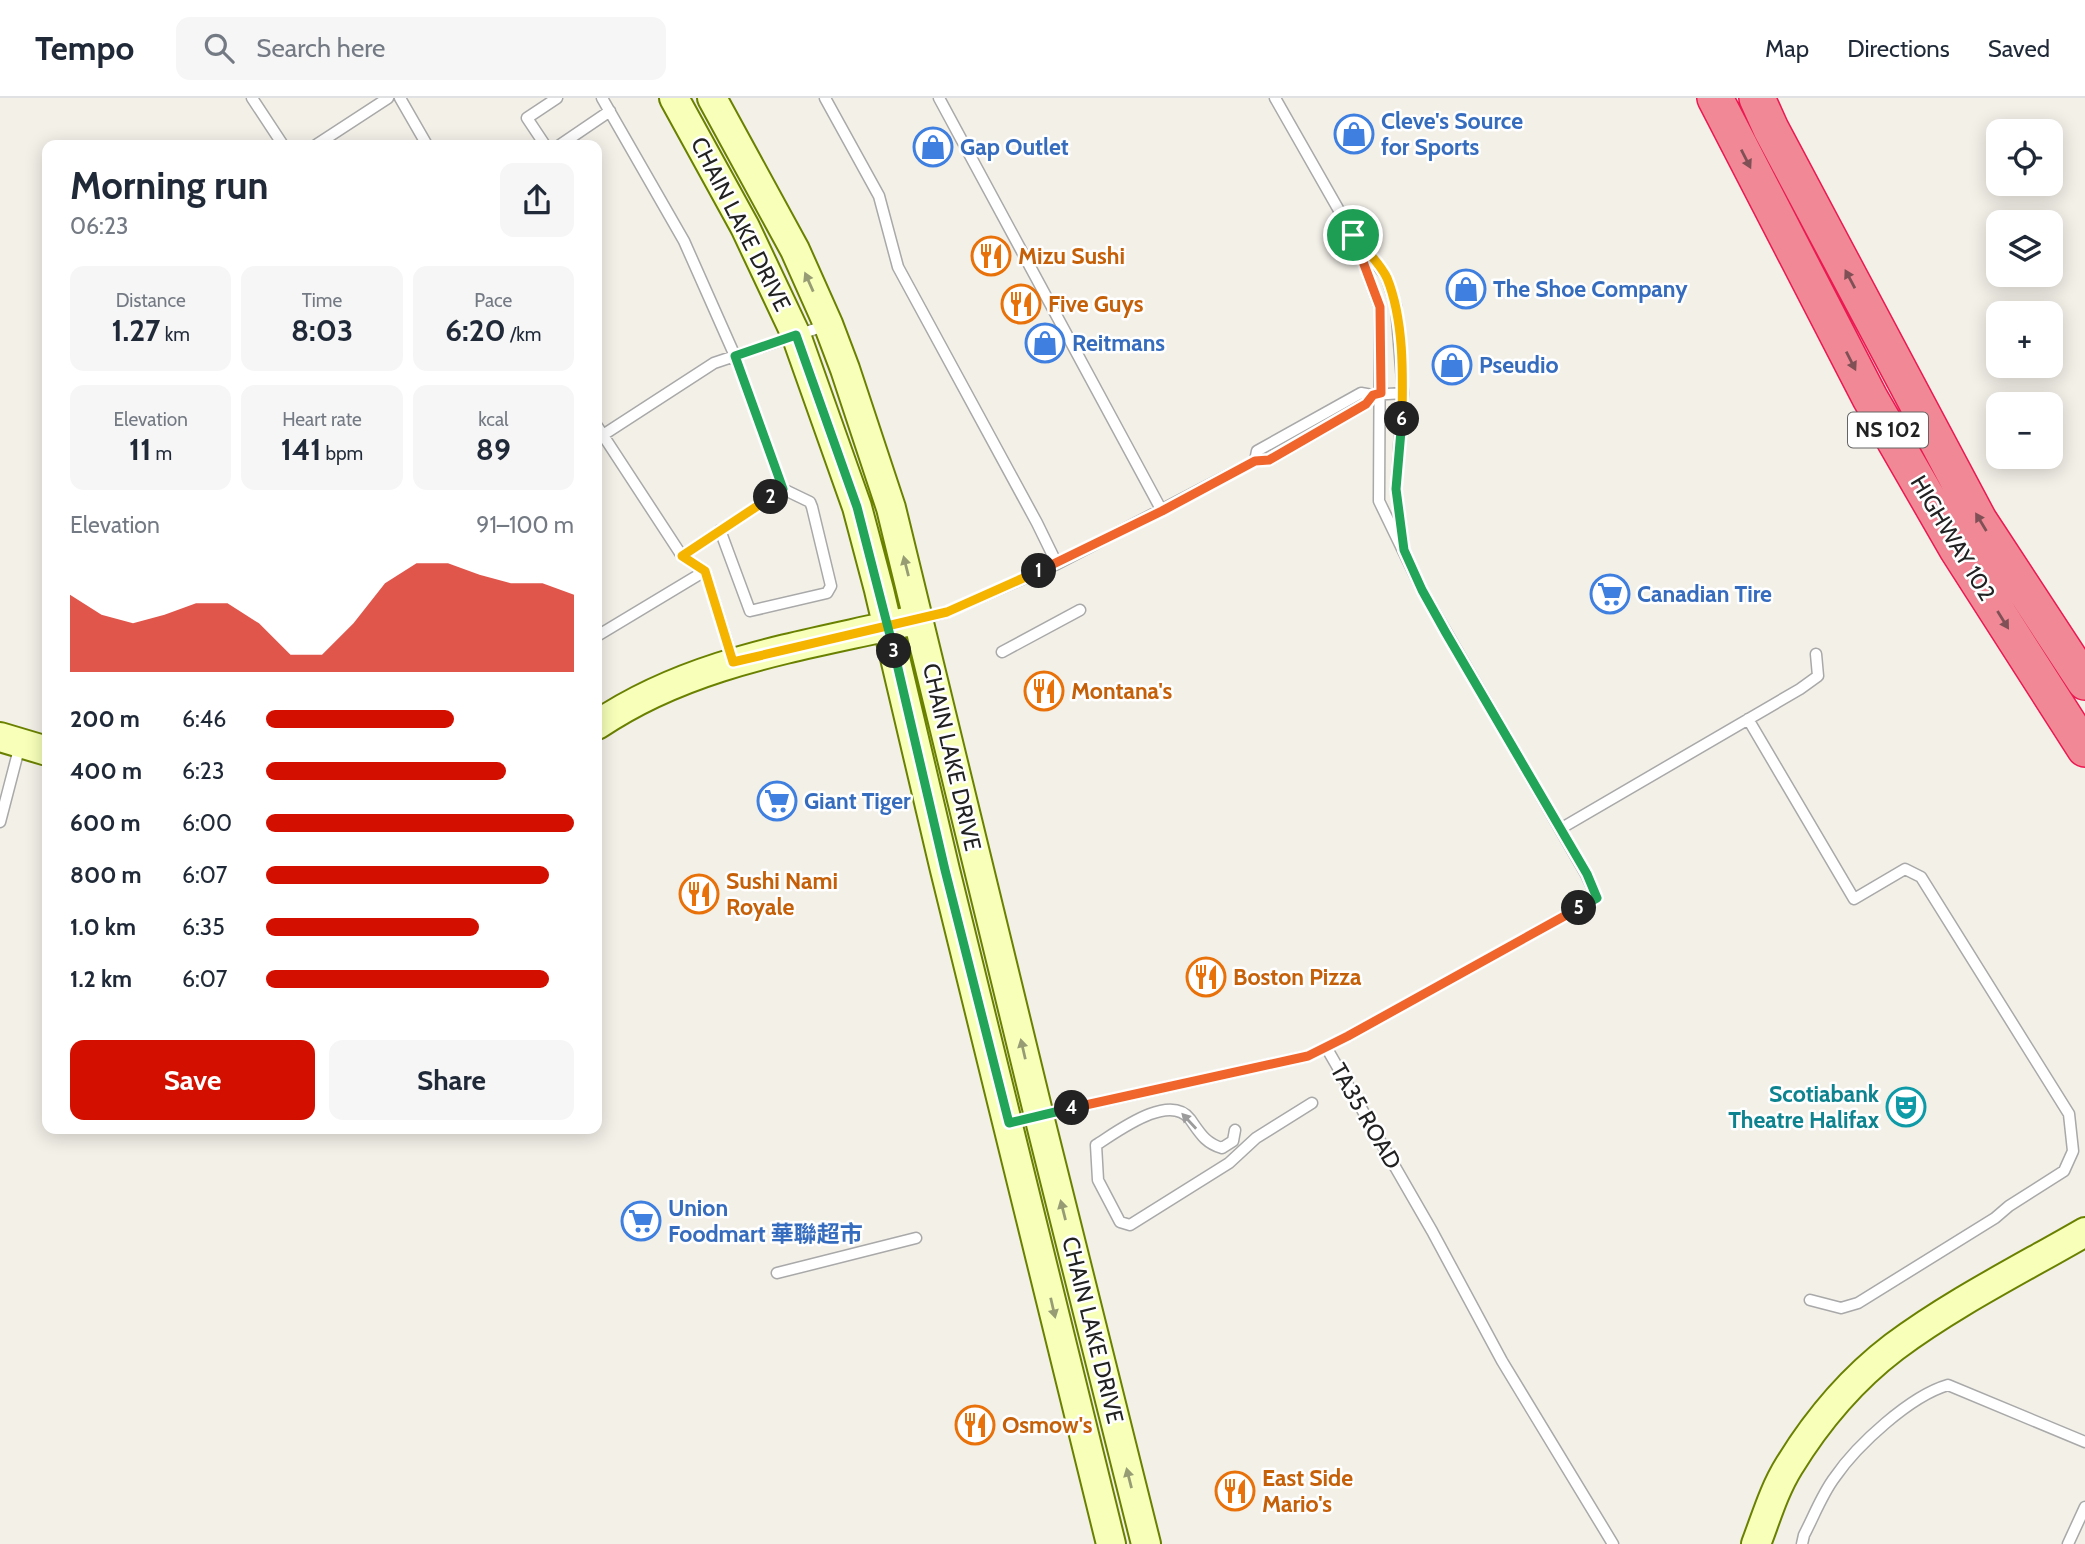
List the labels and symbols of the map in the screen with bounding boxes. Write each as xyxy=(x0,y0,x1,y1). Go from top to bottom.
place label: Cleve's Source for Sports xyxy=(1381,107,1523,161)
shop icon: Cleve's Source for Sports xyxy=(1333,113,1375,155)
shop icon: Gap Outlet xyxy=(912,126,954,168)
street label: CHAIN LAKE DRIVE xyxy=(685,132,797,316)
place label: Gap Outlet xyxy=(960,133,1069,161)
one-way arrow xyxy=(1741,149,1752,169)
pin xyxy=(1323,205,1383,265)
restaurant icon: Mizu Sushi xyxy=(970,235,1012,277)
place label: Mizu Sushi xyxy=(1018,242,1125,270)
shop icon: The Shoe Company xyxy=(1445,268,1487,310)
one-way arrow xyxy=(1844,269,1856,289)
one-way arrow xyxy=(803,271,814,292)
place label: The Shoe Company xyxy=(1493,275,1688,303)
restaurant icon: Five Guys xyxy=(1000,283,1042,325)
place label: Five Guys xyxy=(1048,290,1144,318)
shop icon: Reitmans xyxy=(1024,322,1066,364)
place label: Reitmans xyxy=(1072,329,1165,357)
shop icon: Pseudio xyxy=(1431,344,1473,386)
place label: Pseudio xyxy=(1479,351,1559,379)
one-way arrow xyxy=(1845,351,1856,371)
pin: 6 xyxy=(1384,402,1420,436)
road number: NS 102 xyxy=(1848,412,1928,448)
street label: HIGHWAY 102 xyxy=(1905,470,2001,606)
pin: 2 xyxy=(754,480,788,514)
one-way arrow xyxy=(1974,513,1987,532)
pin: 1 xyxy=(1021,554,1056,588)
one-way arrow xyxy=(900,555,911,577)
supermarket icon: Canadian Tire xyxy=(1589,573,1631,615)
place label: Canadian Tire xyxy=(1637,580,1772,608)
one-way arrow xyxy=(1996,611,2009,630)
pin: 3 xyxy=(876,634,912,668)
street label: CHAIN LAKE DRIVE xyxy=(917,660,987,854)
restaurant icon: Montana's xyxy=(1023,670,1065,712)
place label: Montana's xyxy=(1071,677,1173,705)
supermarket icon: Giant Tiger xyxy=(756,780,798,822)
place label: Giant Tiger xyxy=(804,787,911,815)
place label: Sushi Nami Royale xyxy=(726,867,838,921)
restaurant icon: Sushi Nami Royale xyxy=(678,873,720,915)
pin: 5 xyxy=(1562,890,1596,926)
restaurant icon: Boston Pizza xyxy=(1185,956,1227,998)
place label: Boston Pizza xyxy=(1233,963,1362,991)
one-way arrow xyxy=(1017,1038,1028,1060)
street label: TA35 ROAD xyxy=(1325,1058,1407,1174)
place label: Scotiabank Theatre Halifax xyxy=(1728,1080,1880,1134)
theatre icon: Scotiabank Theatre Halifax xyxy=(1885,1086,1927,1128)
pin: 4 xyxy=(1054,1090,1090,1126)
one-way arrow xyxy=(1181,1112,1197,1130)
place label: Union Foodmart 華聯超市 xyxy=(668,1194,863,1248)
one-way arrow xyxy=(1057,1198,1068,1220)
supermarket icon: Union Foodmart 華聯超市 xyxy=(620,1200,662,1242)
street label: CHAIN LAKE DRIVE xyxy=(1056,1234,1130,1426)
one-way arrow xyxy=(1047,1298,1058,1320)
restaurant icon: Osmow's xyxy=(954,1404,996,1446)
place label: Osmow's xyxy=(1002,1411,1093,1439)
place label: East Side Mario's xyxy=(1262,1464,1353,1518)
one-way arrow xyxy=(1123,1467,1134,1489)
restaurant icon: East Side Mario's xyxy=(1214,1470,1256,1512)

